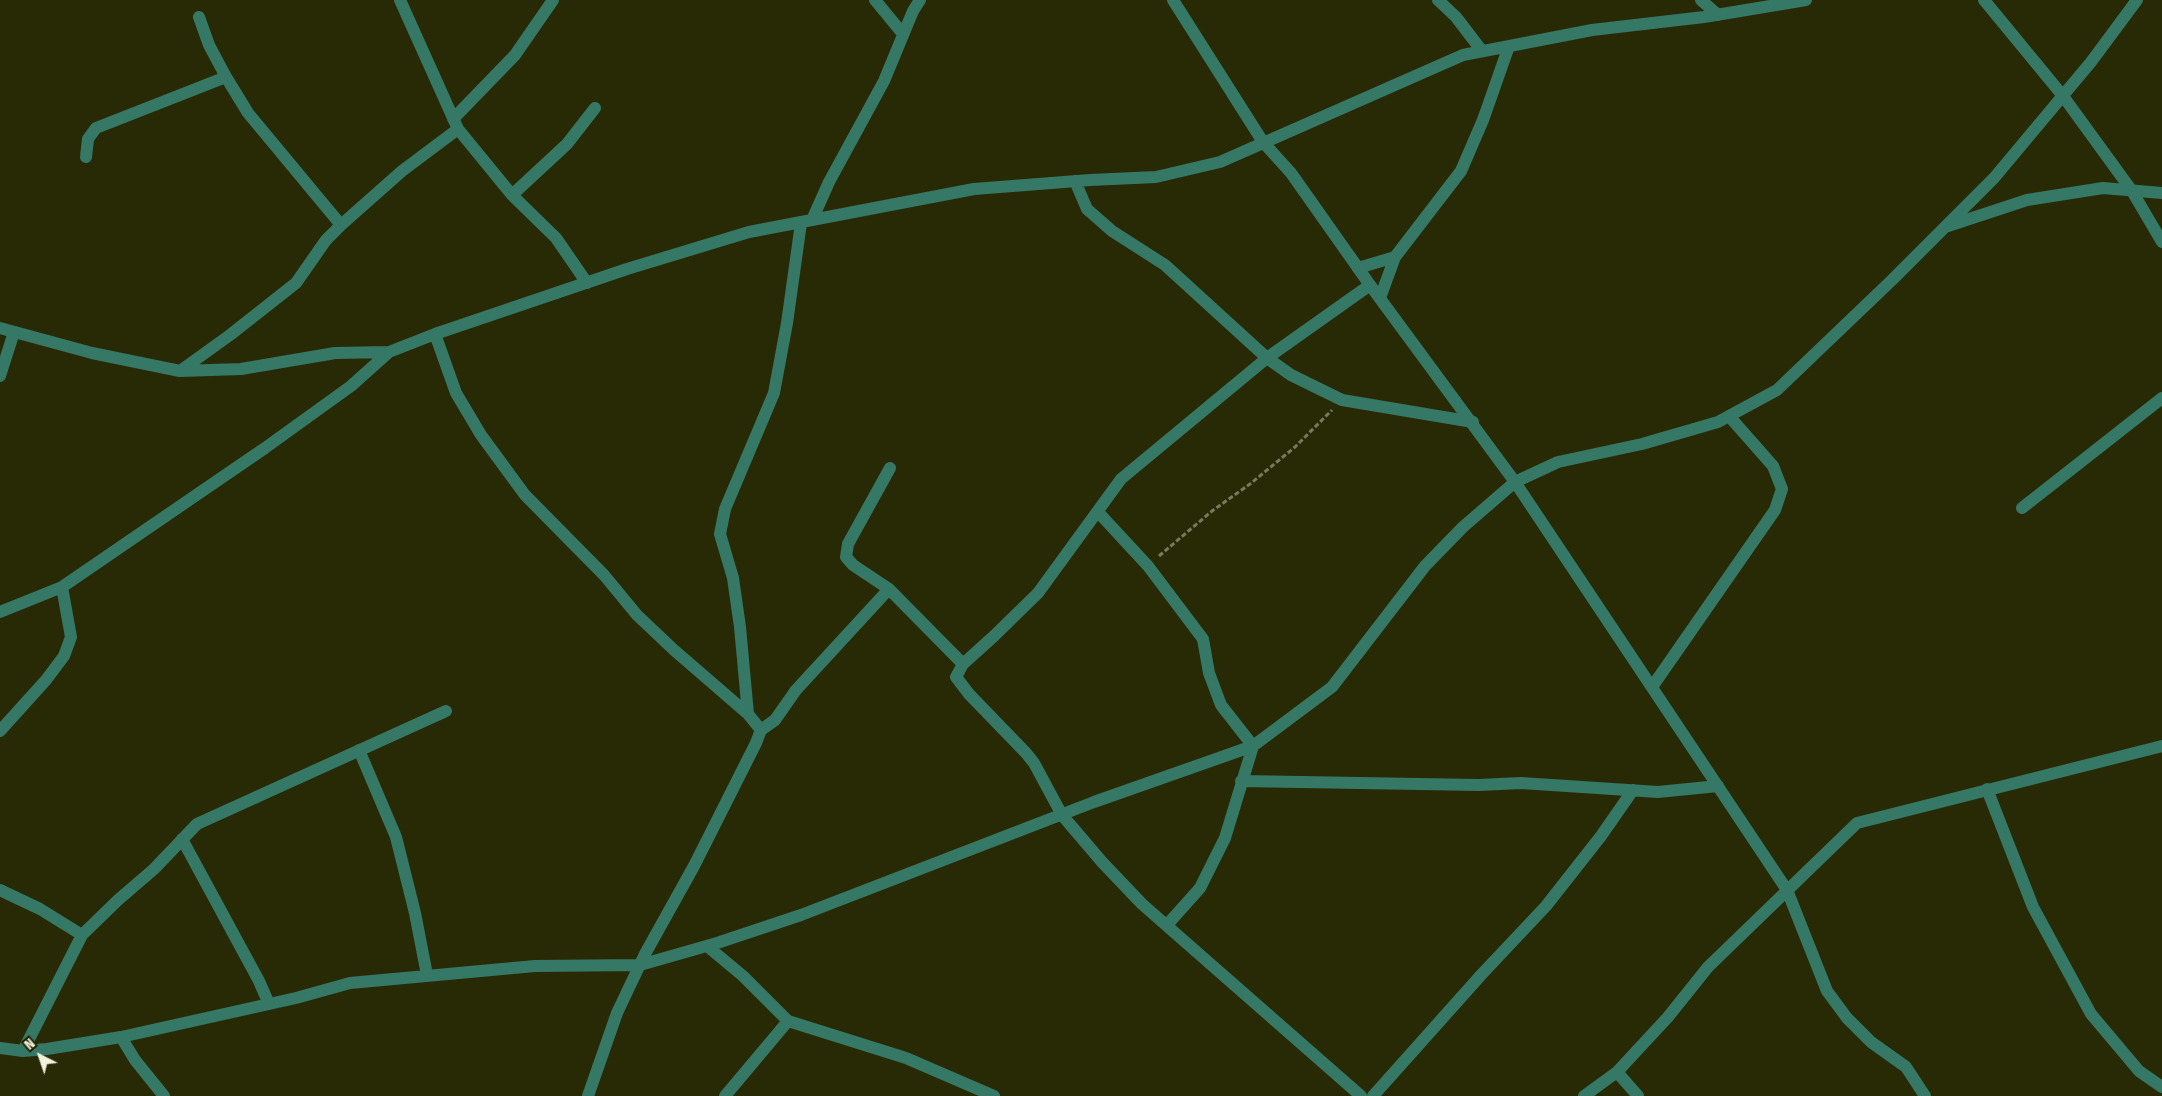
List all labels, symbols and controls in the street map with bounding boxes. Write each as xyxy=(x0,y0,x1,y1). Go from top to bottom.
north arrow xyxy=(15,1031,65,1081)
text: N xyxy=(21,1035,39,1053)

